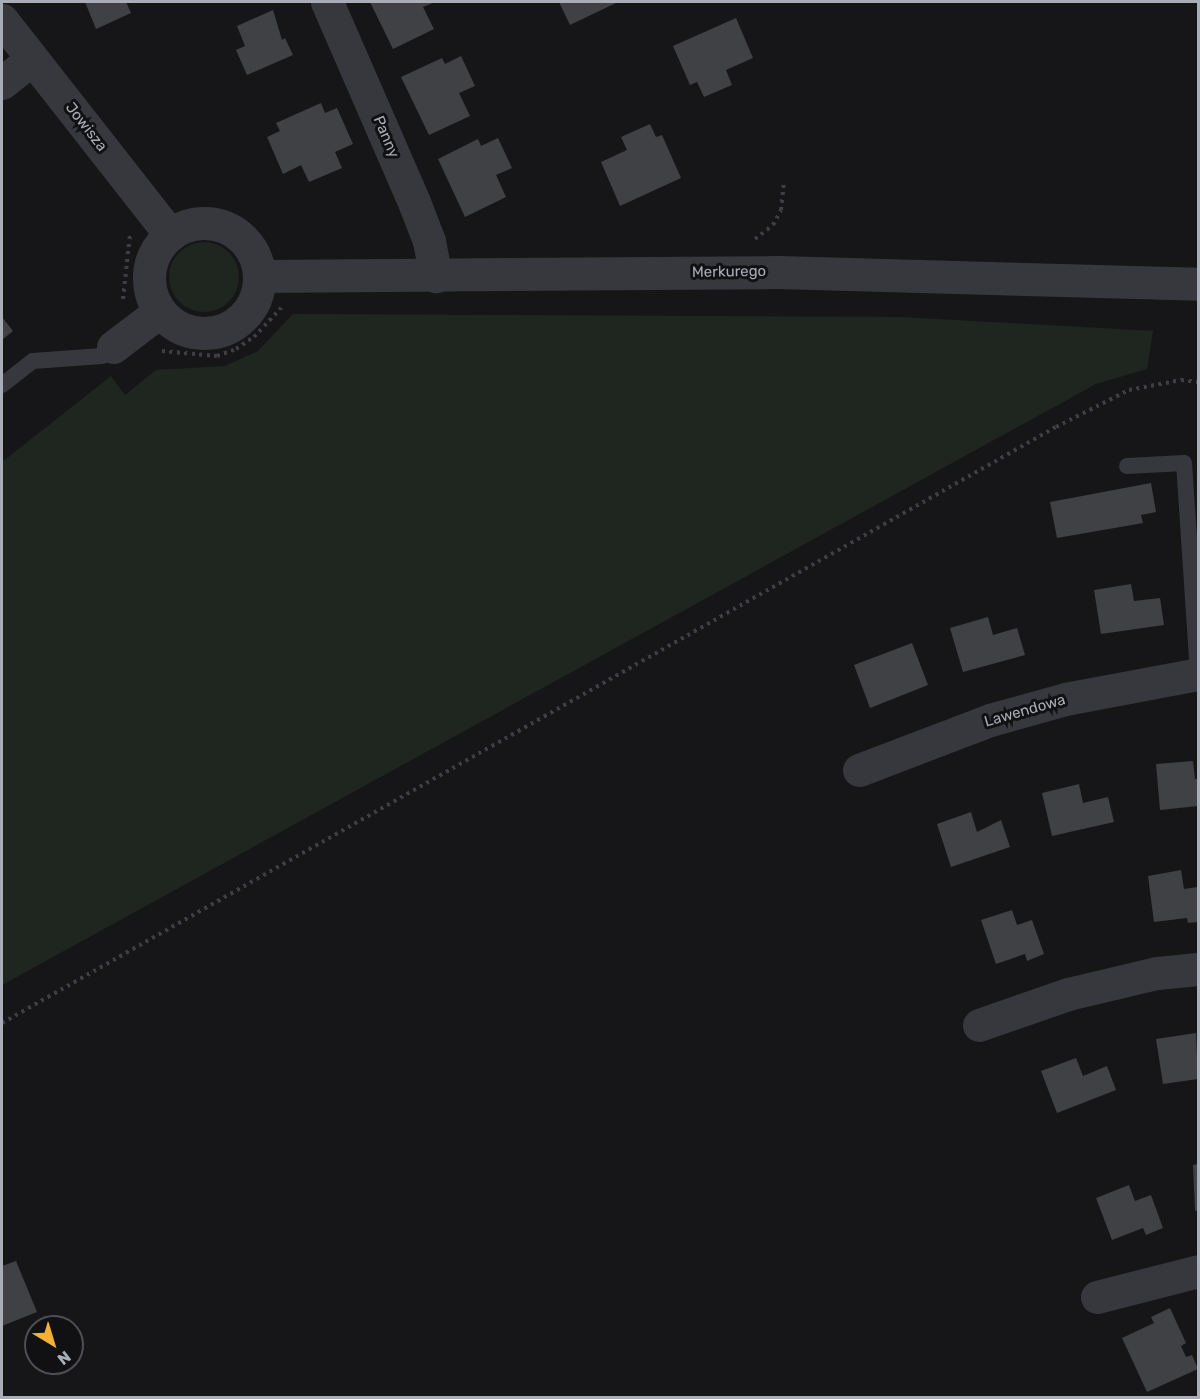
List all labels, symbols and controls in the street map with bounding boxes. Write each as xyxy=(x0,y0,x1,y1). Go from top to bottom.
street label: Jowisza xyxy=(61,99,111,155)
street label: Panny xyxy=(369,113,403,161)
street label: Merkurego xyxy=(692,262,766,282)
street label: Lawendowa xyxy=(982,691,1068,731)
north arrow xyxy=(24,1315,84,1375)
text: N xyxy=(54,1347,75,1369)

